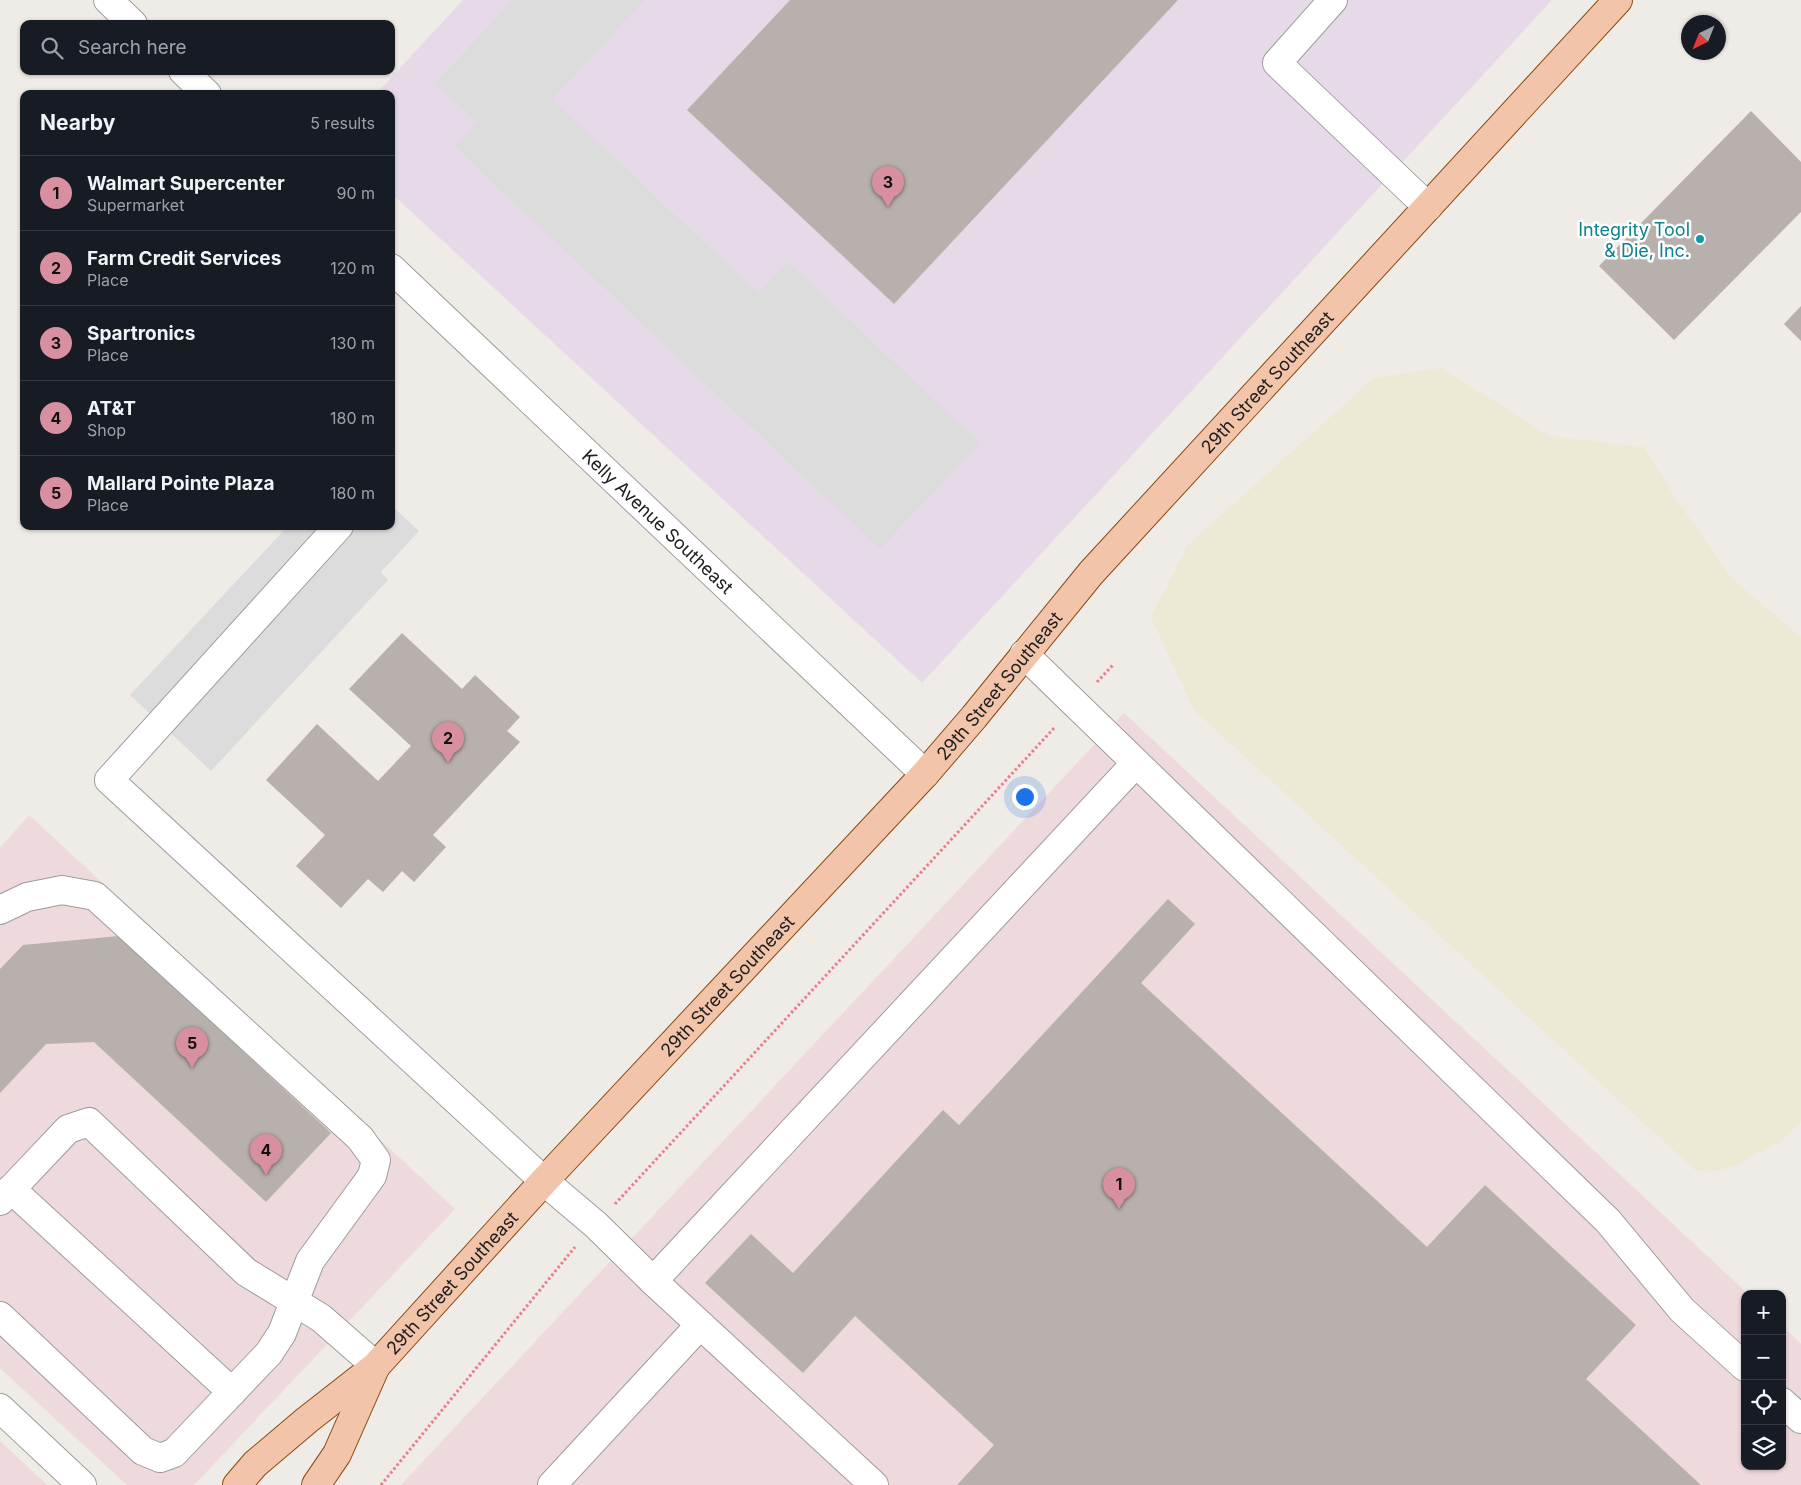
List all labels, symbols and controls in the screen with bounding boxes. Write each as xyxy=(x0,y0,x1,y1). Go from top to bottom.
north arrow xyxy=(1681,15,1726,60)
search box xyxy=(20,20,395,75)
icon: search xyxy=(38,34,66,62)
text: Search here xyxy=(78,36,187,59)
text: Nearby xyxy=(40,110,115,135)
text: 5 results xyxy=(310,113,375,133)
pin: 3 xyxy=(872,166,904,207)
text: Walmart Supercenter xyxy=(87,172,285,195)
text: 1 xyxy=(53,183,59,203)
text: 90 m xyxy=(336,183,375,203)
text: Supermarket xyxy=(87,195,184,215)
place label: Integrity Tool & Die, Inc. xyxy=(1578,219,1690,261)
marker: Integrity Tool & Die, Inc. xyxy=(1694,233,1706,245)
text: Farm Credit Services xyxy=(87,247,281,270)
text: 2 xyxy=(51,258,61,278)
text: 120 m xyxy=(330,258,375,278)
text: Place xyxy=(87,270,129,290)
street label: 29th Street Southeast xyxy=(1196,306,1337,457)
text: Spartronics xyxy=(87,322,195,345)
text: 3 xyxy=(51,333,61,353)
text: 130 m xyxy=(330,333,375,353)
text: Place xyxy=(87,345,129,365)
text: AT&T xyxy=(87,397,136,420)
text: 4 xyxy=(51,408,61,428)
text: 180 m xyxy=(330,408,375,428)
text: Shop xyxy=(87,420,126,440)
street label: Kelly Avenue Southeast xyxy=(578,445,738,598)
text: Mallard Pointe Plaza xyxy=(87,472,275,495)
text: 5 xyxy=(51,483,61,503)
text: 180 m xyxy=(330,483,375,503)
text: Place xyxy=(87,495,129,515)
street label: 29th Street Southeast xyxy=(932,607,1066,764)
pin: 2 xyxy=(432,722,464,763)
your location xyxy=(1012,784,1038,810)
street label: 29th Street Southeast xyxy=(656,911,798,1061)
pin: 5 xyxy=(176,1027,208,1068)
pin: 4 xyxy=(250,1134,282,1175)
pin: 1 xyxy=(1103,1168,1135,1209)
street label: 29th Street Southeast xyxy=(382,1207,522,1358)
map controls xyxy=(1741,1290,1786,1470)
button: + xyxy=(1741,1290,1786,1335)
button: − xyxy=(1741,1335,1786,1380)
button: locate xyxy=(1741,1380,1786,1425)
button: layers xyxy=(1741,1425,1786,1470)

